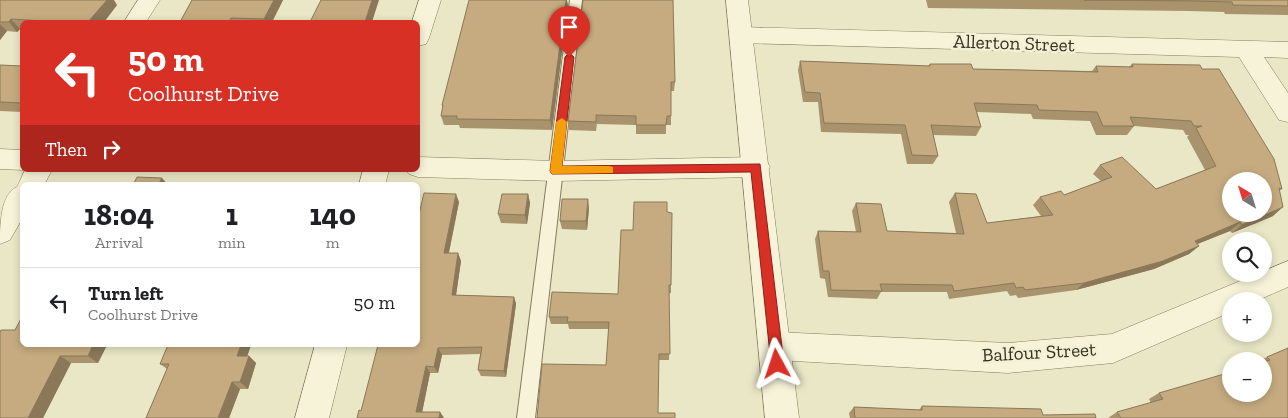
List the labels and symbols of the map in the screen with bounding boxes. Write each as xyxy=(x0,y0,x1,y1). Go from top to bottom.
pin xyxy=(548,6,590,57)
street label: Allerton Street xyxy=(953,29,1075,57)
north arrow xyxy=(1222,172,1272,222)
position arrow xyxy=(750,337,802,389)
street label: Balfour Street xyxy=(981,338,1097,366)

